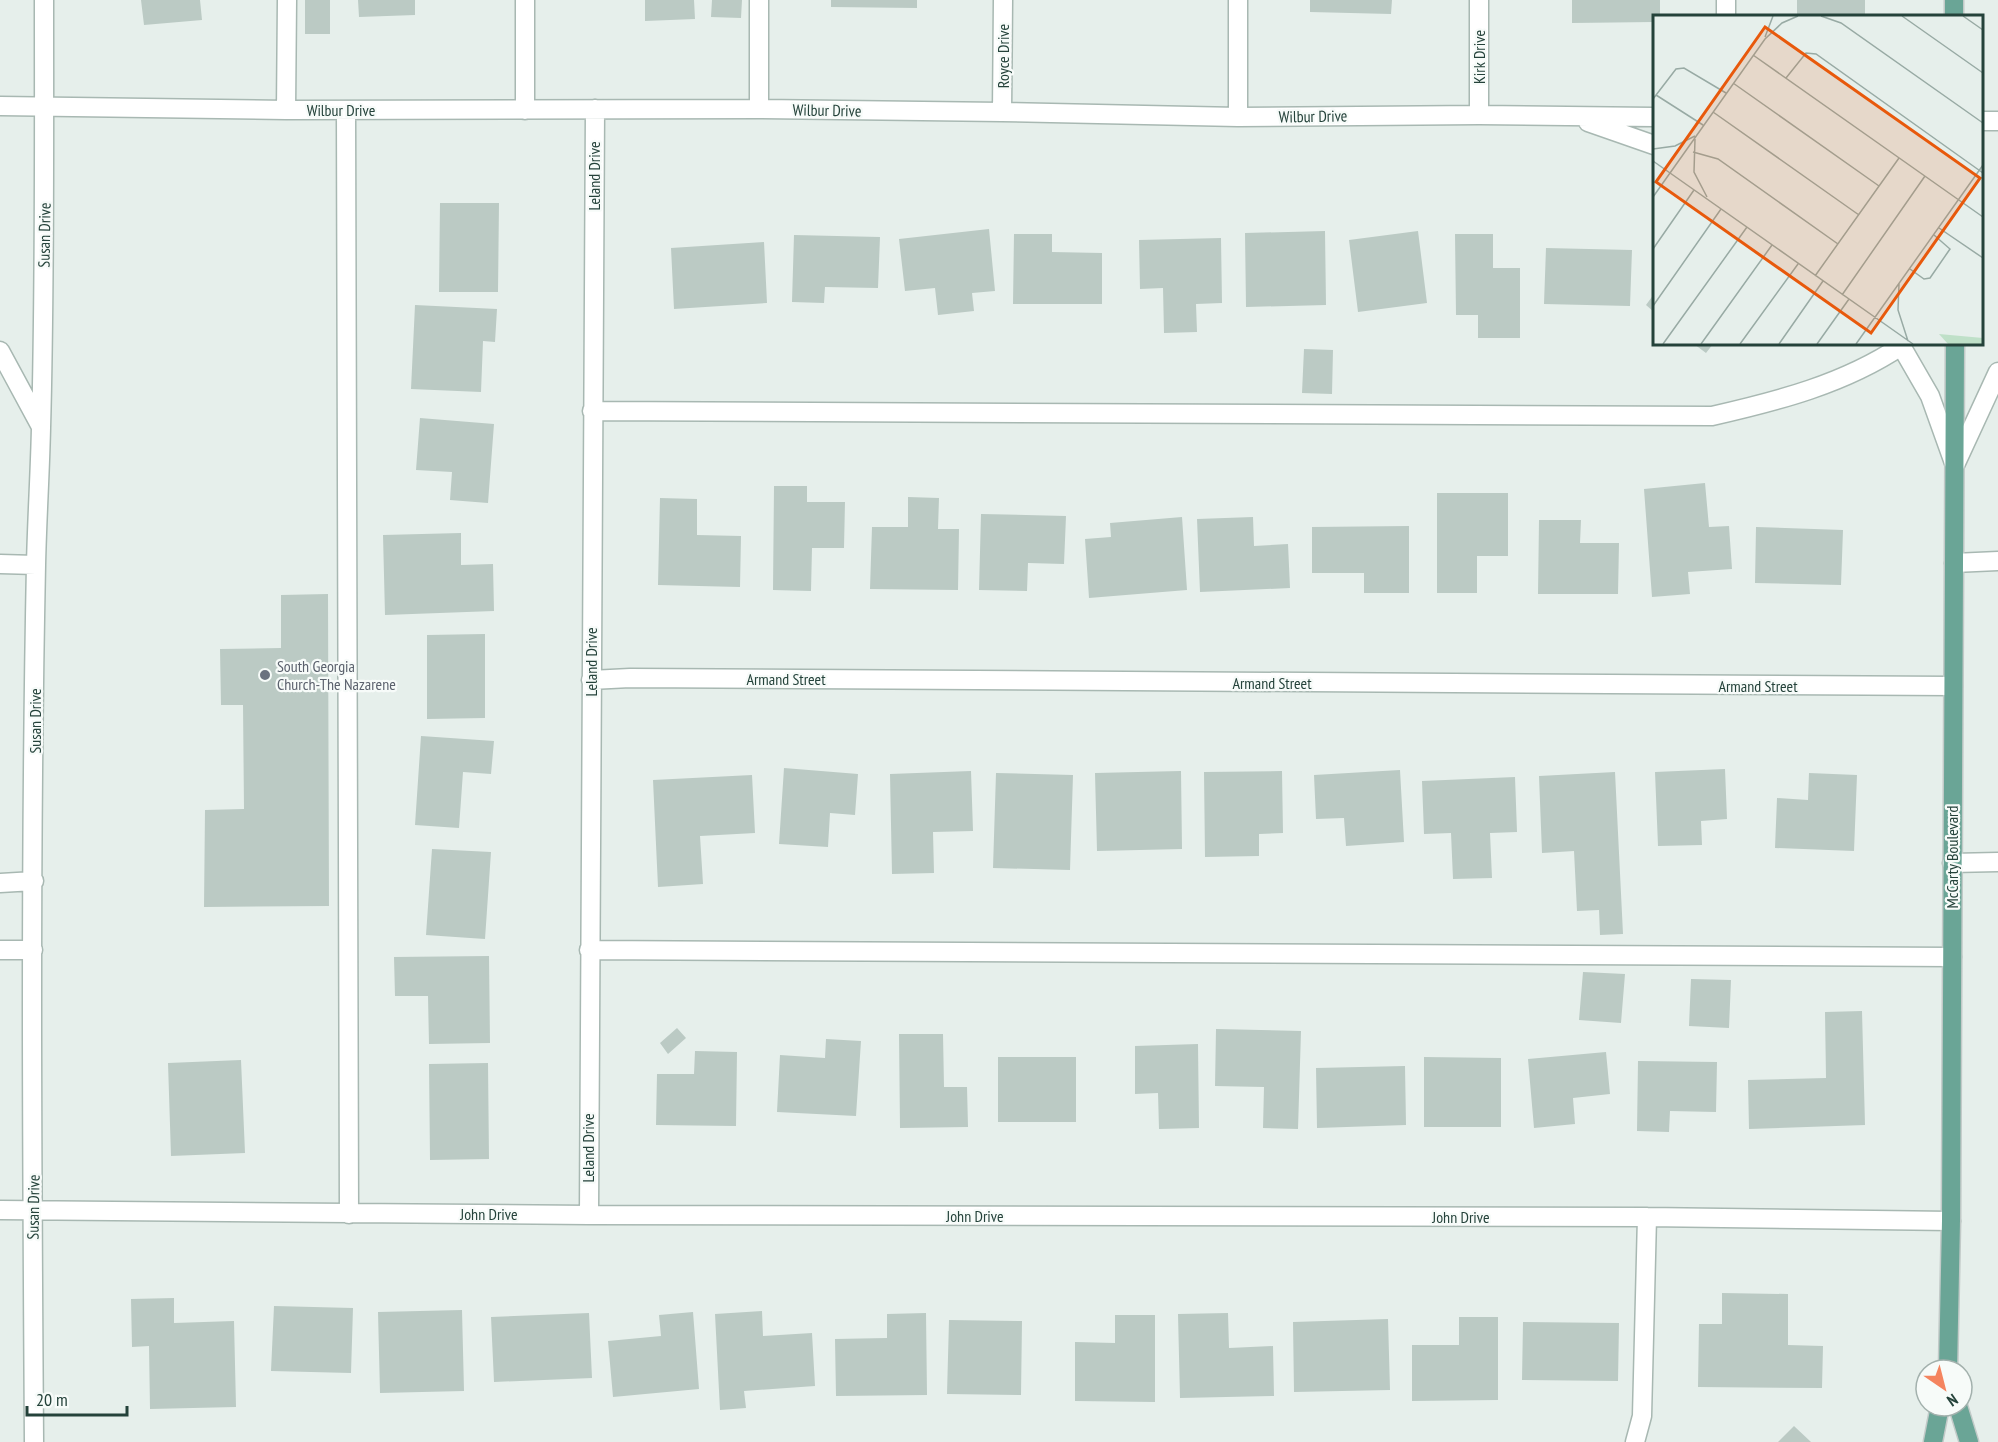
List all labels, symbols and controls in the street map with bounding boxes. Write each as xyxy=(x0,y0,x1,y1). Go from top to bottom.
inset map xyxy=(1653,15,1983,345)
street label: Royce Drive xyxy=(993,24,1013,88)
street label: Kirk Drive xyxy=(1469,30,1489,84)
street label: Wilbur Drive xyxy=(792,99,862,121)
street label: Wilbur Drive xyxy=(307,100,375,120)
street label: Wilbur Drive xyxy=(1278,105,1348,127)
street label: Leland Drive xyxy=(584,141,604,211)
street label: Susan Drive xyxy=(33,202,55,268)
street label: Leland Drive xyxy=(581,627,601,697)
place label: South Georgia Church-The Nazarene xyxy=(277,656,396,694)
marker: South Georgia Church-The Nazarene xyxy=(258,668,272,682)
street label: Armand Street xyxy=(746,669,826,689)
street label: Armand Street xyxy=(1232,673,1312,693)
street label: Armand Street xyxy=(1718,676,1798,696)
street label: Susan Drive xyxy=(25,688,45,754)
street label: McCarty Boulevard xyxy=(1942,806,1962,908)
street label: Leland Drive xyxy=(578,1113,598,1183)
street label: Susan Drive xyxy=(22,1174,44,1240)
street label: John Drive xyxy=(459,1204,518,1224)
street label: John Drive xyxy=(945,1206,1004,1226)
street label: John Drive xyxy=(1431,1207,1490,1227)
north arrow xyxy=(1914,1358,1974,1418)
scale bar xyxy=(27,1379,128,1417)
text: 20 m xyxy=(36,1388,68,1411)
text: N xyxy=(1943,1390,1962,1411)

